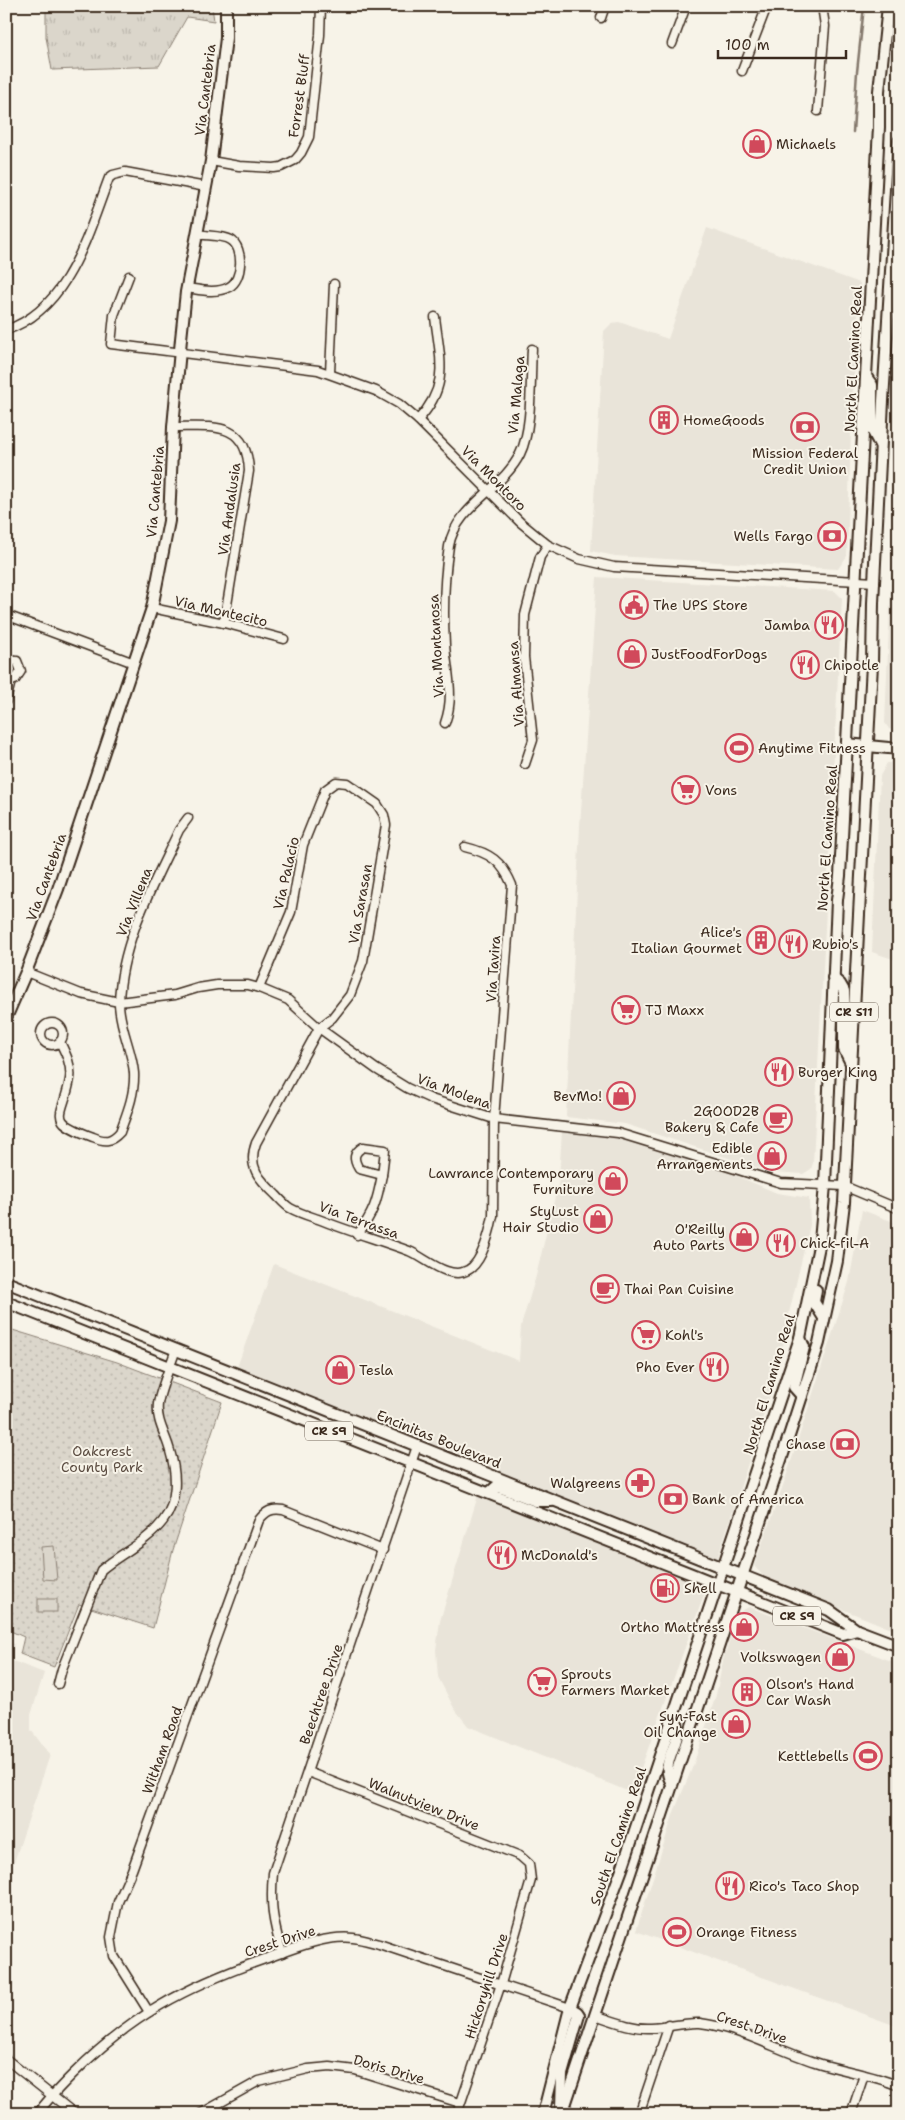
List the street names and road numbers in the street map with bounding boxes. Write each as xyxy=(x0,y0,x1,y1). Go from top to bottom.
street label: Via Cantebria xyxy=(190,43,220,137)
street label: Forrest Bluff xyxy=(284,53,314,139)
street label: North El Camino Real xyxy=(840,285,866,433)
street label: Via Malaga xyxy=(504,355,528,435)
street label: Via Montoro xyxy=(457,441,531,515)
street label: Via Cantebria xyxy=(142,445,168,539)
street label: Via Andalusia xyxy=(214,461,244,557)
street label: Via Montecito xyxy=(173,592,269,630)
street label: Via Montanosa xyxy=(424,593,448,698)
street label: Via Almansa xyxy=(504,640,528,727)
street label: North El Camino Real xyxy=(813,763,841,912)
street label: Via Cantebria xyxy=(22,830,70,924)
street label: Via Palacio xyxy=(269,835,303,911)
street label: Via Sarasan xyxy=(344,862,376,946)
street label: Via Villena xyxy=(112,864,156,939)
street label: Via Tavira xyxy=(482,934,504,1003)
road number: CR S11 xyxy=(830,1002,878,1022)
street label: Via Molena xyxy=(414,1069,494,1113)
street label: Via Terrassa xyxy=(316,1197,402,1243)
street label: North El Camino Real xyxy=(739,1311,799,1457)
street label: Encinitas Boulevard xyxy=(374,1406,504,1472)
road number: CR S9 xyxy=(305,1422,353,1440)
road number: CR S9 xyxy=(773,1606,821,1625)
street label: Beechtree Drive xyxy=(295,1641,347,1747)
street label: Witham Road xyxy=(138,1703,186,1796)
street label: South El Camino Real xyxy=(586,1763,650,1908)
street label: Walnutview Drive xyxy=(366,1773,482,1835)
street label: Crest Drive xyxy=(242,1921,318,1961)
street label: Hickoryhill Drive xyxy=(460,1931,512,2041)
street label: Crest Drive xyxy=(714,2007,790,2048)
street label: Doris Drive xyxy=(351,2050,427,2088)

